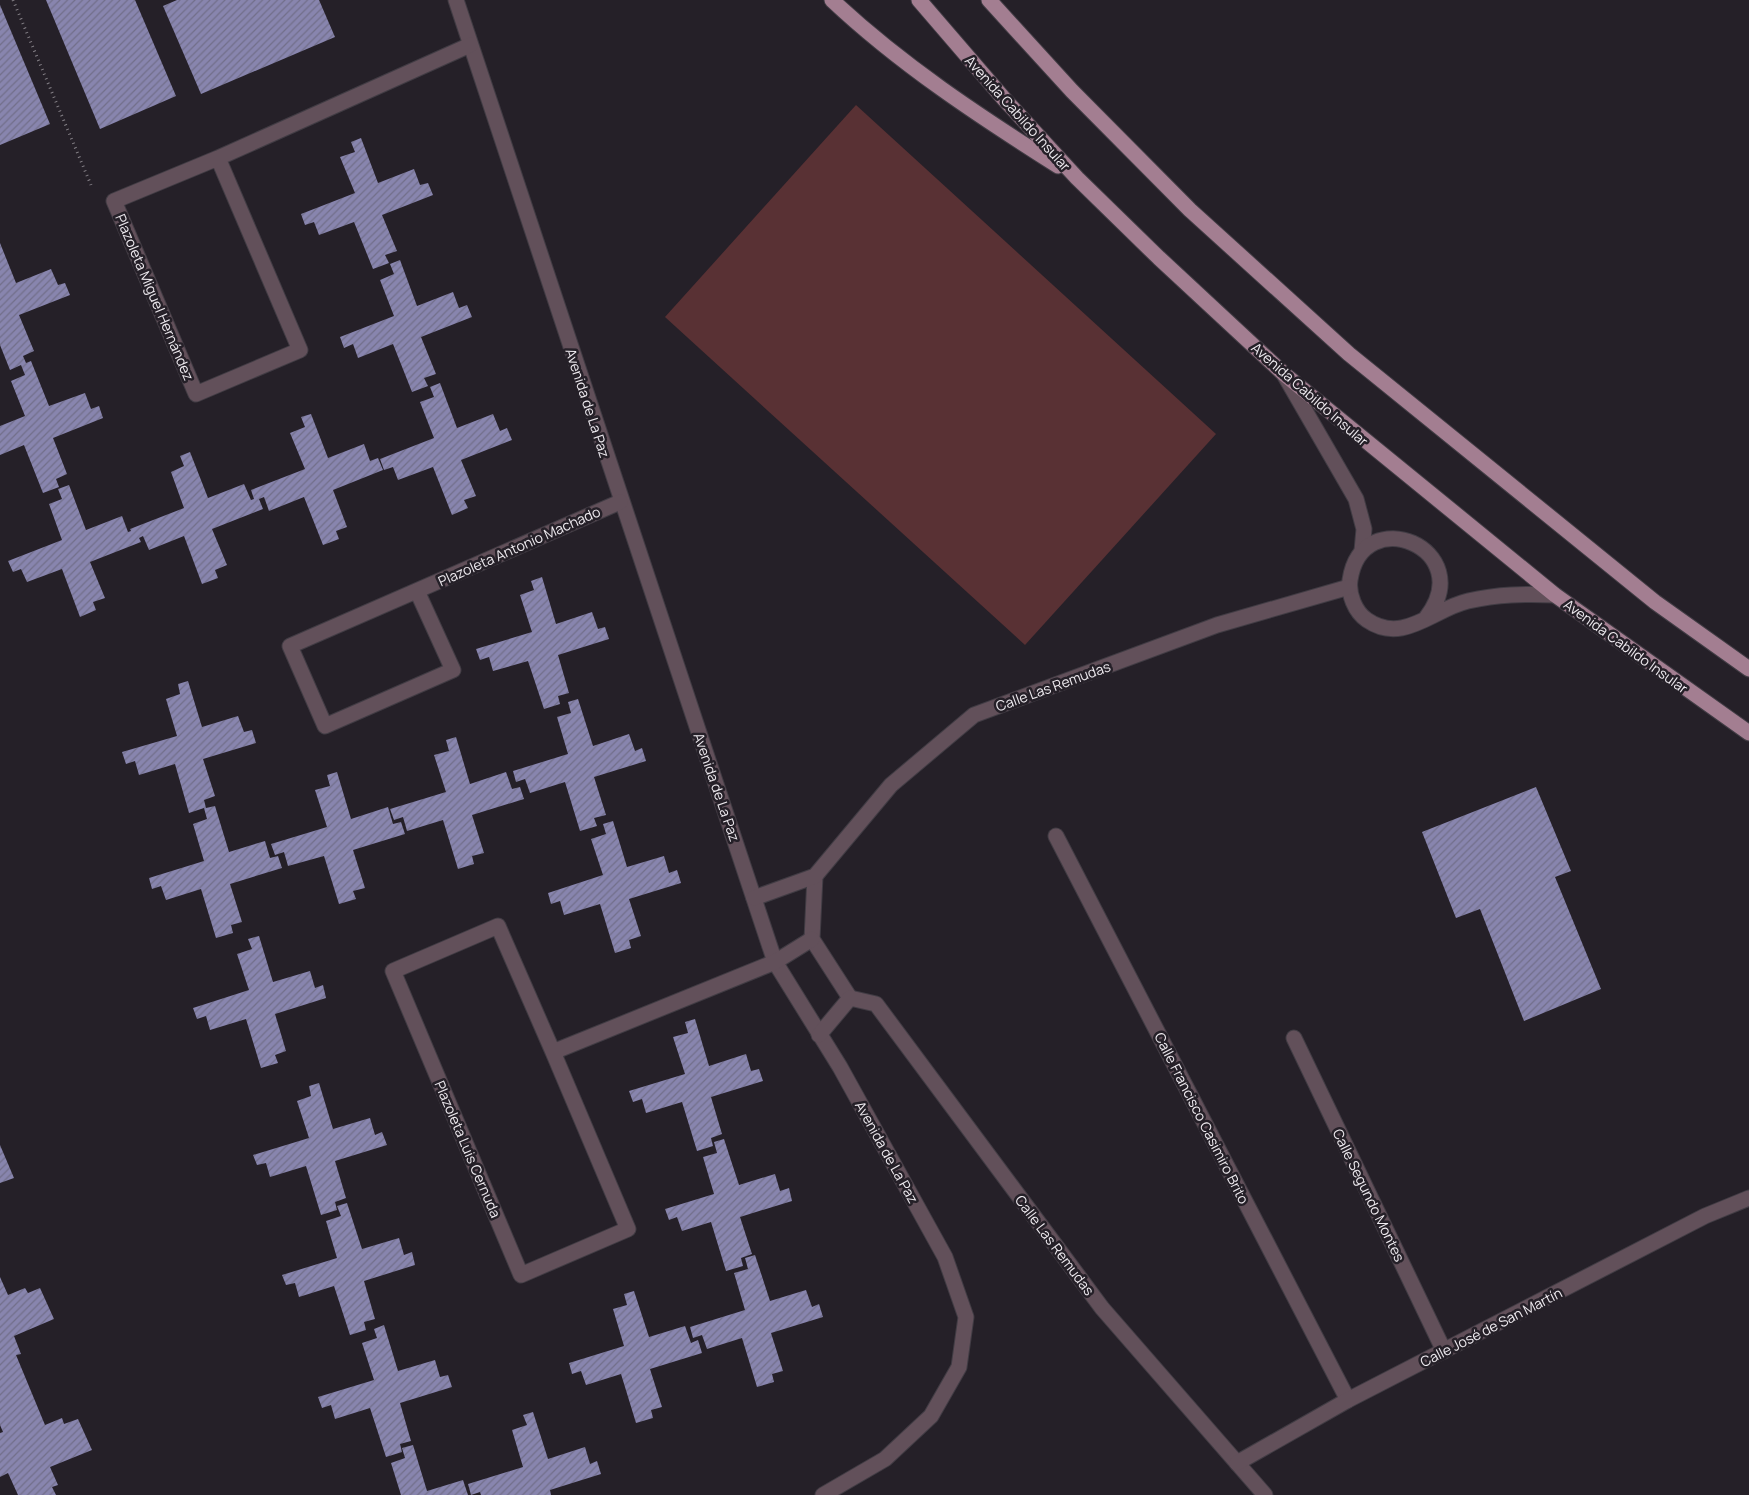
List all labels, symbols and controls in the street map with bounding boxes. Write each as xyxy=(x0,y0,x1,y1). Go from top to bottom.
street label: Avenida Cabildo Insular xyxy=(961,51,1075,175)
street label: Plazoleta Miguel Hernández xyxy=(111,211,199,383)
street label: Avenida Cabildo Insular xyxy=(1248,338,1372,450)
street label: Avenida de La Paz xyxy=(561,346,615,460)
street label: Plazoleta Antonio Machado xyxy=(435,502,603,590)
street label: Avenida Cabildo Insular xyxy=(1560,595,1692,697)
street label: Calle Las Remudas xyxy=(993,656,1113,716)
street label: Avenida de La Paz xyxy=(689,730,745,844)
street label: Calle Francisco Casimiro Brito xyxy=(1150,1029,1254,1207)
street label: Plazoleta Luis Cernuda xyxy=(431,1078,505,1220)
street label: Avenida de La Paz xyxy=(851,1098,923,1206)
street label: Calle Segundo Montes xyxy=(1329,1125,1409,1265)
street label: Calle Las Remudas xyxy=(1011,1191,1099,1299)
street label: Calle José de San Martín xyxy=(1417,1283,1565,1371)

